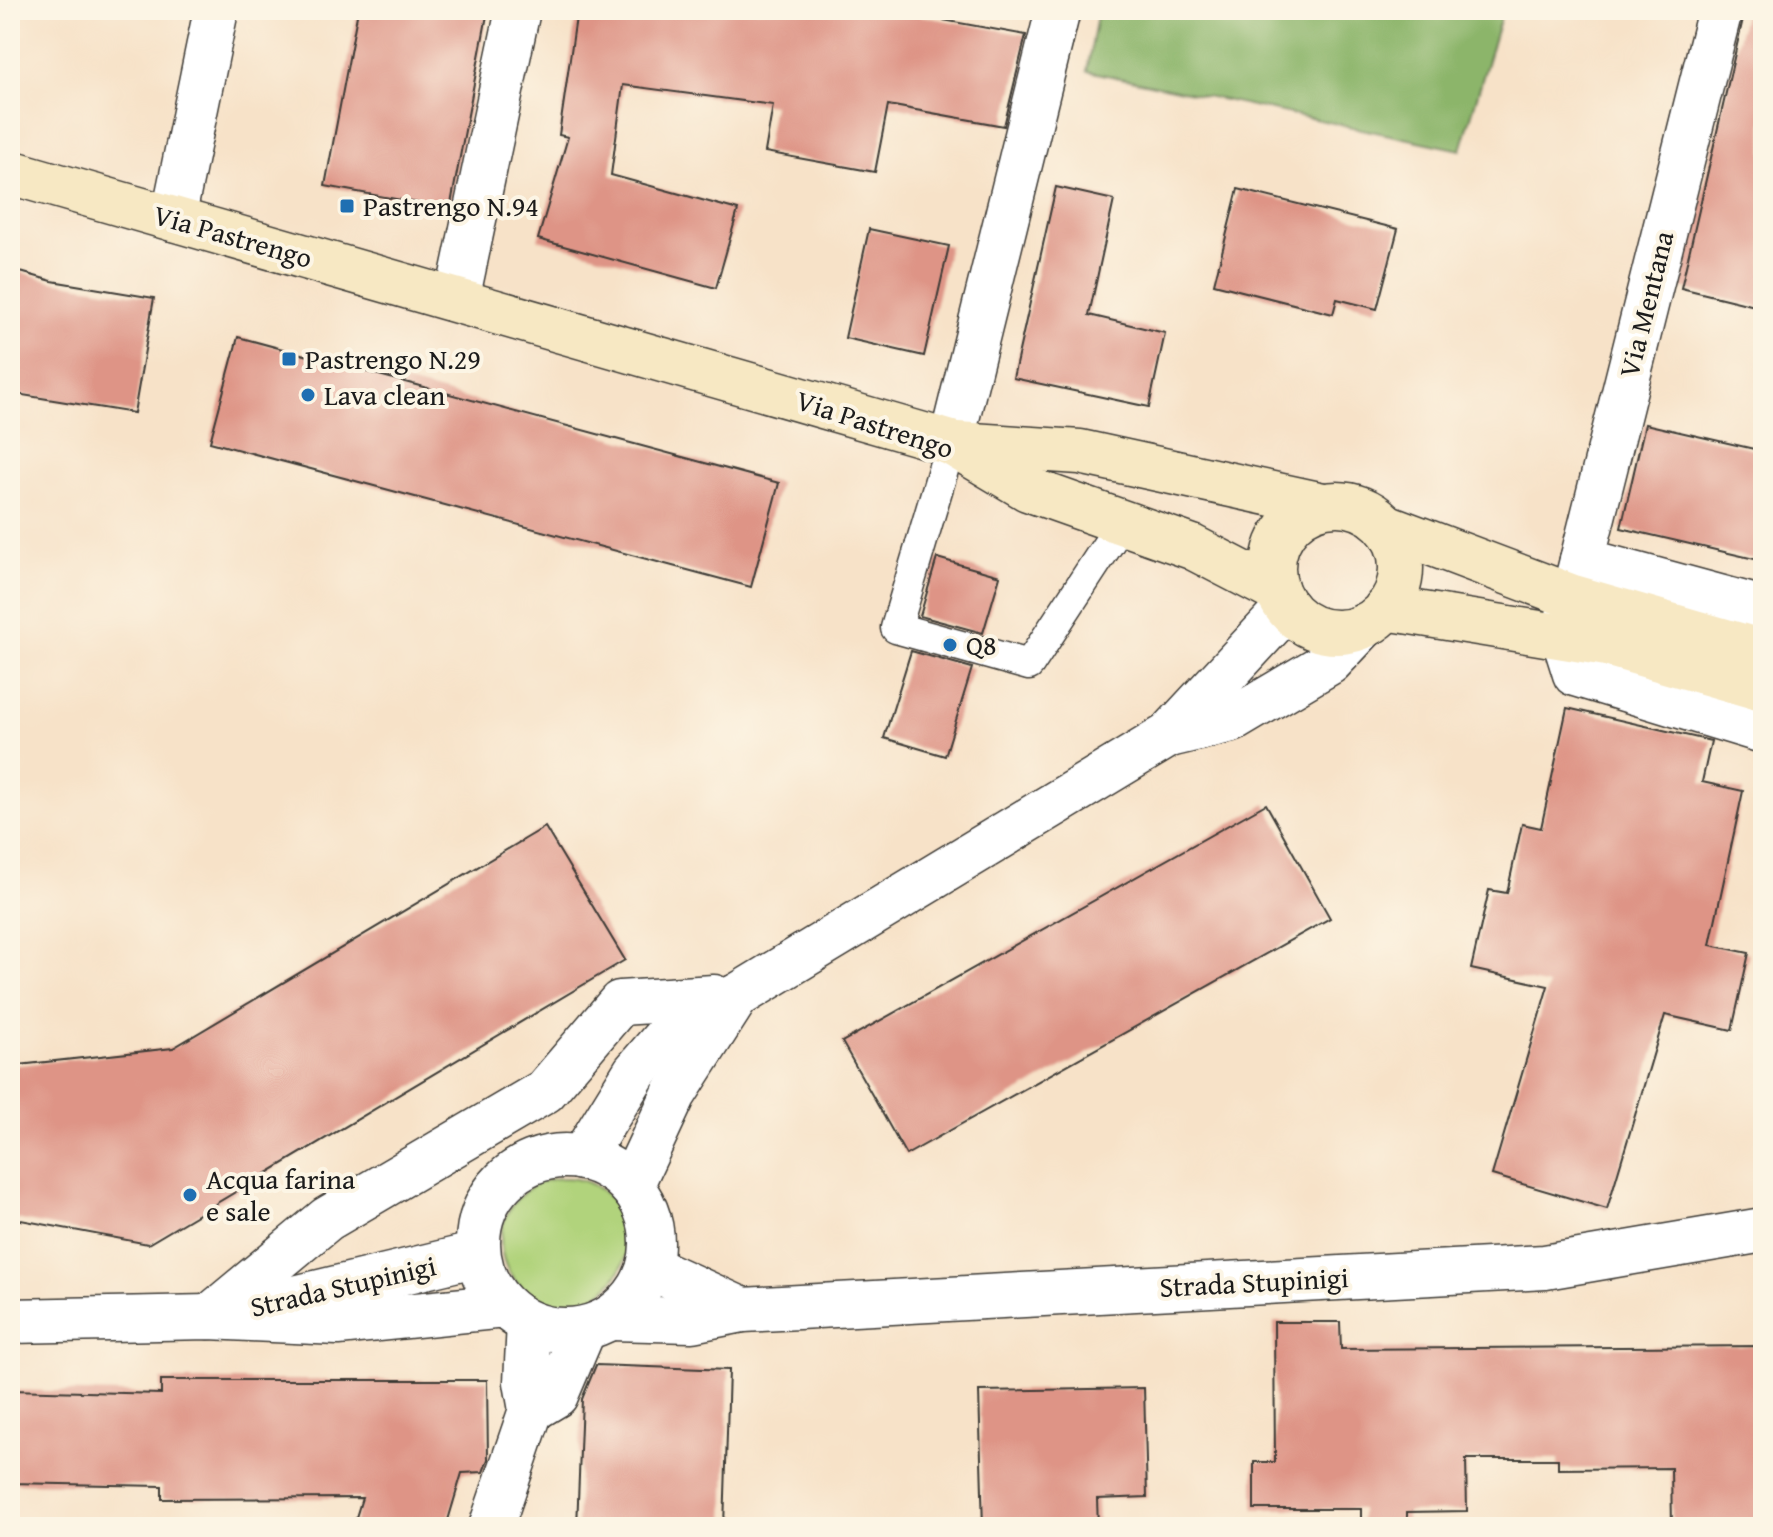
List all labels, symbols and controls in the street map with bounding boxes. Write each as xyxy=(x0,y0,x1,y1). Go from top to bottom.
place label: Pastrengo N.94 xyxy=(363,185,539,226)
street label: Via Pastrengo xyxy=(149,193,317,278)
marker: Pastrengo N.94 xyxy=(338,197,356,215)
street label: Via Mentana xyxy=(1608,226,1684,381)
place label: Pastrengo N.29 xyxy=(305,338,481,379)
marker: Pastrengo N.29 xyxy=(280,350,298,368)
place label: Lava clean xyxy=(324,374,445,415)
street label: Via Pastrengo xyxy=(791,379,959,468)
marker: Lava clean xyxy=(299,386,317,404)
place label: Q8 xyxy=(966,624,997,665)
marker: Q8 xyxy=(941,636,959,654)
place label: Acqua farina e sale xyxy=(206,1158,356,1231)
marker: Acqua farina e sale xyxy=(181,1186,199,1204)
street label: Strada Stupinigi xyxy=(246,1244,440,1327)
street label: Strada Stupinigi xyxy=(1158,1256,1350,1307)

